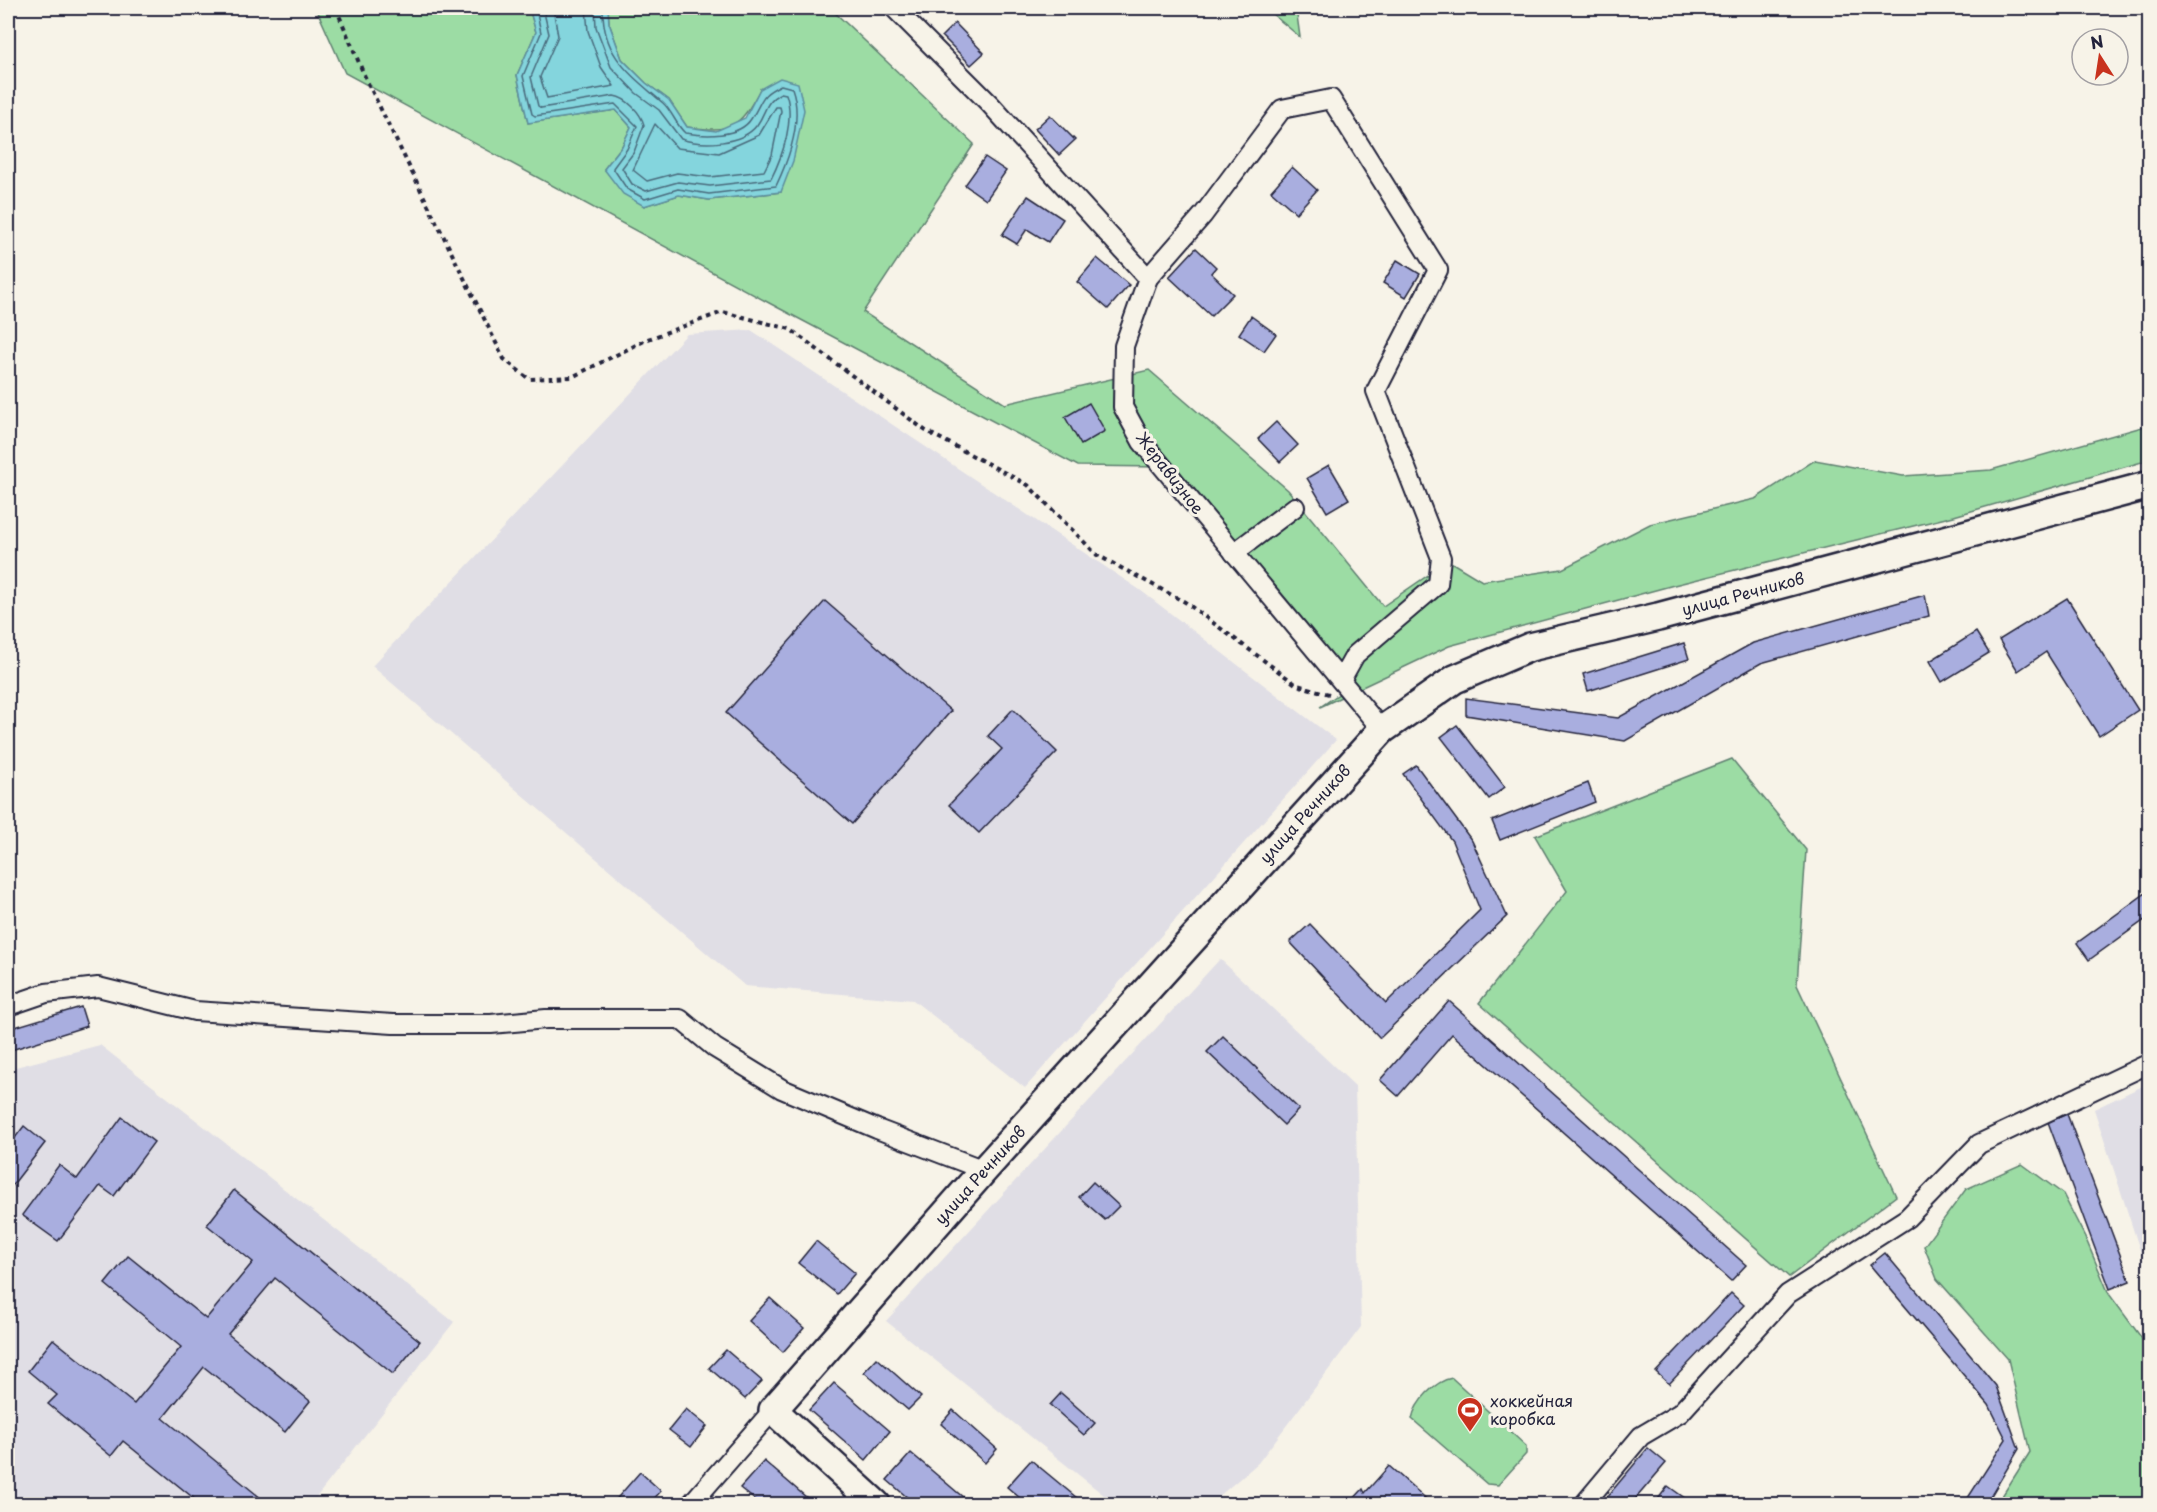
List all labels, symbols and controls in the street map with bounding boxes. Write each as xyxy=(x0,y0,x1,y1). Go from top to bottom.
north arrow xyxy=(2070,27,2130,87)
text: N xyxy=(2088,28,2105,54)
street label: Жеравизное xyxy=(1131,426,1211,519)
street label: улица Речников xyxy=(1679,565,1807,621)
street label: улица Речников xyxy=(1253,758,1355,868)
street label: улица Речников xyxy=(928,1119,1030,1229)
place label: хоккейная коробка xyxy=(1490,1388,1573,1430)
sports icon: хоккейная коробка xyxy=(1455,1395,1485,1433)

